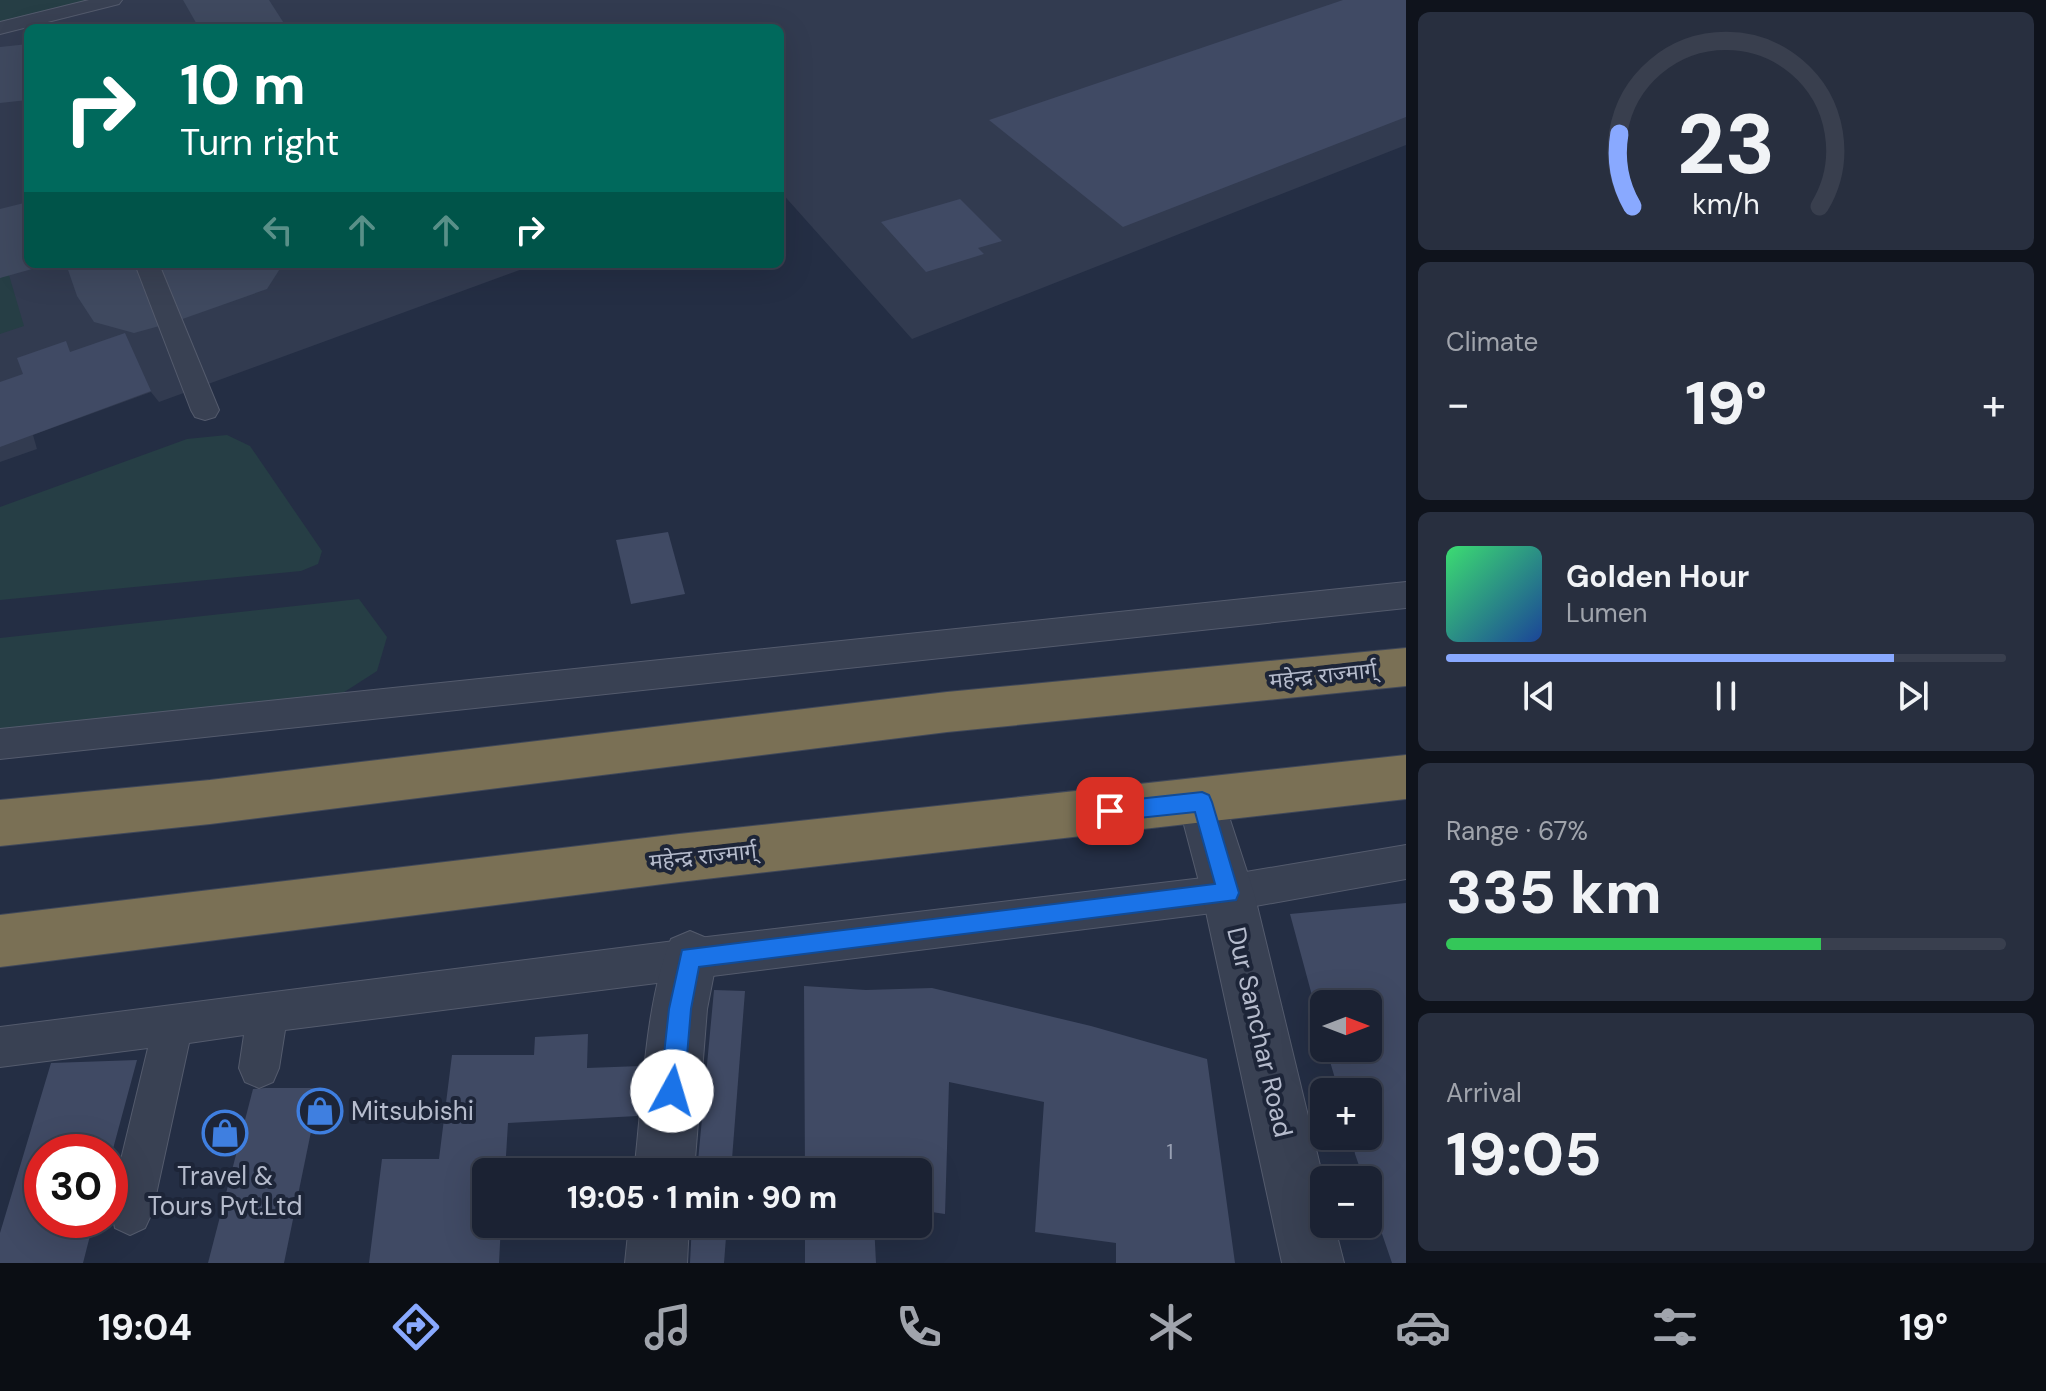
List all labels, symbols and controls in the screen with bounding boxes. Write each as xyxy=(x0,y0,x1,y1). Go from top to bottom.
text: 10 m xyxy=(180,48,306,121)
icon: right xyxy=(48,56,152,160)
text: 23 xyxy=(1677,90,1775,199)
text: Turn right xyxy=(180,119,339,166)
text: km/h xyxy=(1692,186,1760,223)
icon: left xyxy=(256,208,300,252)
icon: ahead xyxy=(340,208,384,252)
icon: ahead xyxy=(424,208,468,252)
icon: right xyxy=(508,208,552,252)
text: Climate xyxy=(1446,325,1538,359)
text: 19° xyxy=(1685,364,1767,443)
text: − xyxy=(1446,375,1470,433)
text: + xyxy=(1982,375,2006,433)
text: Golden Hour xyxy=(1566,557,1749,596)
text: Lumen xyxy=(1566,596,1647,630)
street label: महेन्द्र राज्मार्ग् xyxy=(1268,655,1381,696)
icon: previous xyxy=(1517,674,1561,718)
icon: pause xyxy=(1704,674,1748,718)
icon: next xyxy=(1891,674,1935,718)
pin xyxy=(1076,777,1144,845)
icon: arrive xyxy=(1088,789,1132,833)
text: Range · 67% xyxy=(1446,814,1588,848)
street label: महेन्द्र राज्मार्ग् xyxy=(648,836,761,877)
text: 335 km xyxy=(1446,853,1662,932)
street label: Dur Sanchar Road xyxy=(1219,924,1301,1140)
north arrow xyxy=(1310,990,1382,1062)
map controls xyxy=(1310,990,1382,1238)
position arrow xyxy=(630,1049,714,1133)
text: Arrival xyxy=(1446,1076,1522,1110)
button: + xyxy=(1310,1078,1382,1150)
shop icon: Mitsubishi xyxy=(296,1087,344,1135)
place label: Mitsubishi xyxy=(351,1094,474,1128)
shop icon: Travel & Tours Pvt.Ltd xyxy=(201,1109,249,1157)
text: 19:05 xyxy=(1446,1115,1602,1194)
speed limit sign: 30 xyxy=(24,1134,128,1238)
house number: 1 xyxy=(1167,1137,1173,1166)
place label: Travel & Tours Pvt.Ltd xyxy=(148,1159,302,1223)
button: − xyxy=(1310,1166,1382,1238)
text: 19:05 · 1 min · 90 m xyxy=(567,1178,837,1217)
icon: directions xyxy=(388,1299,444,1355)
icon: music xyxy=(640,1299,696,1355)
icon: phone xyxy=(891,1299,947,1355)
icon: climate xyxy=(1143,1299,1199,1355)
icon: car xyxy=(1395,1299,1451,1355)
icon: filters xyxy=(1647,1299,1703,1355)
text: 19:04 xyxy=(98,1304,192,1351)
text: 19° xyxy=(1899,1304,1948,1351)

